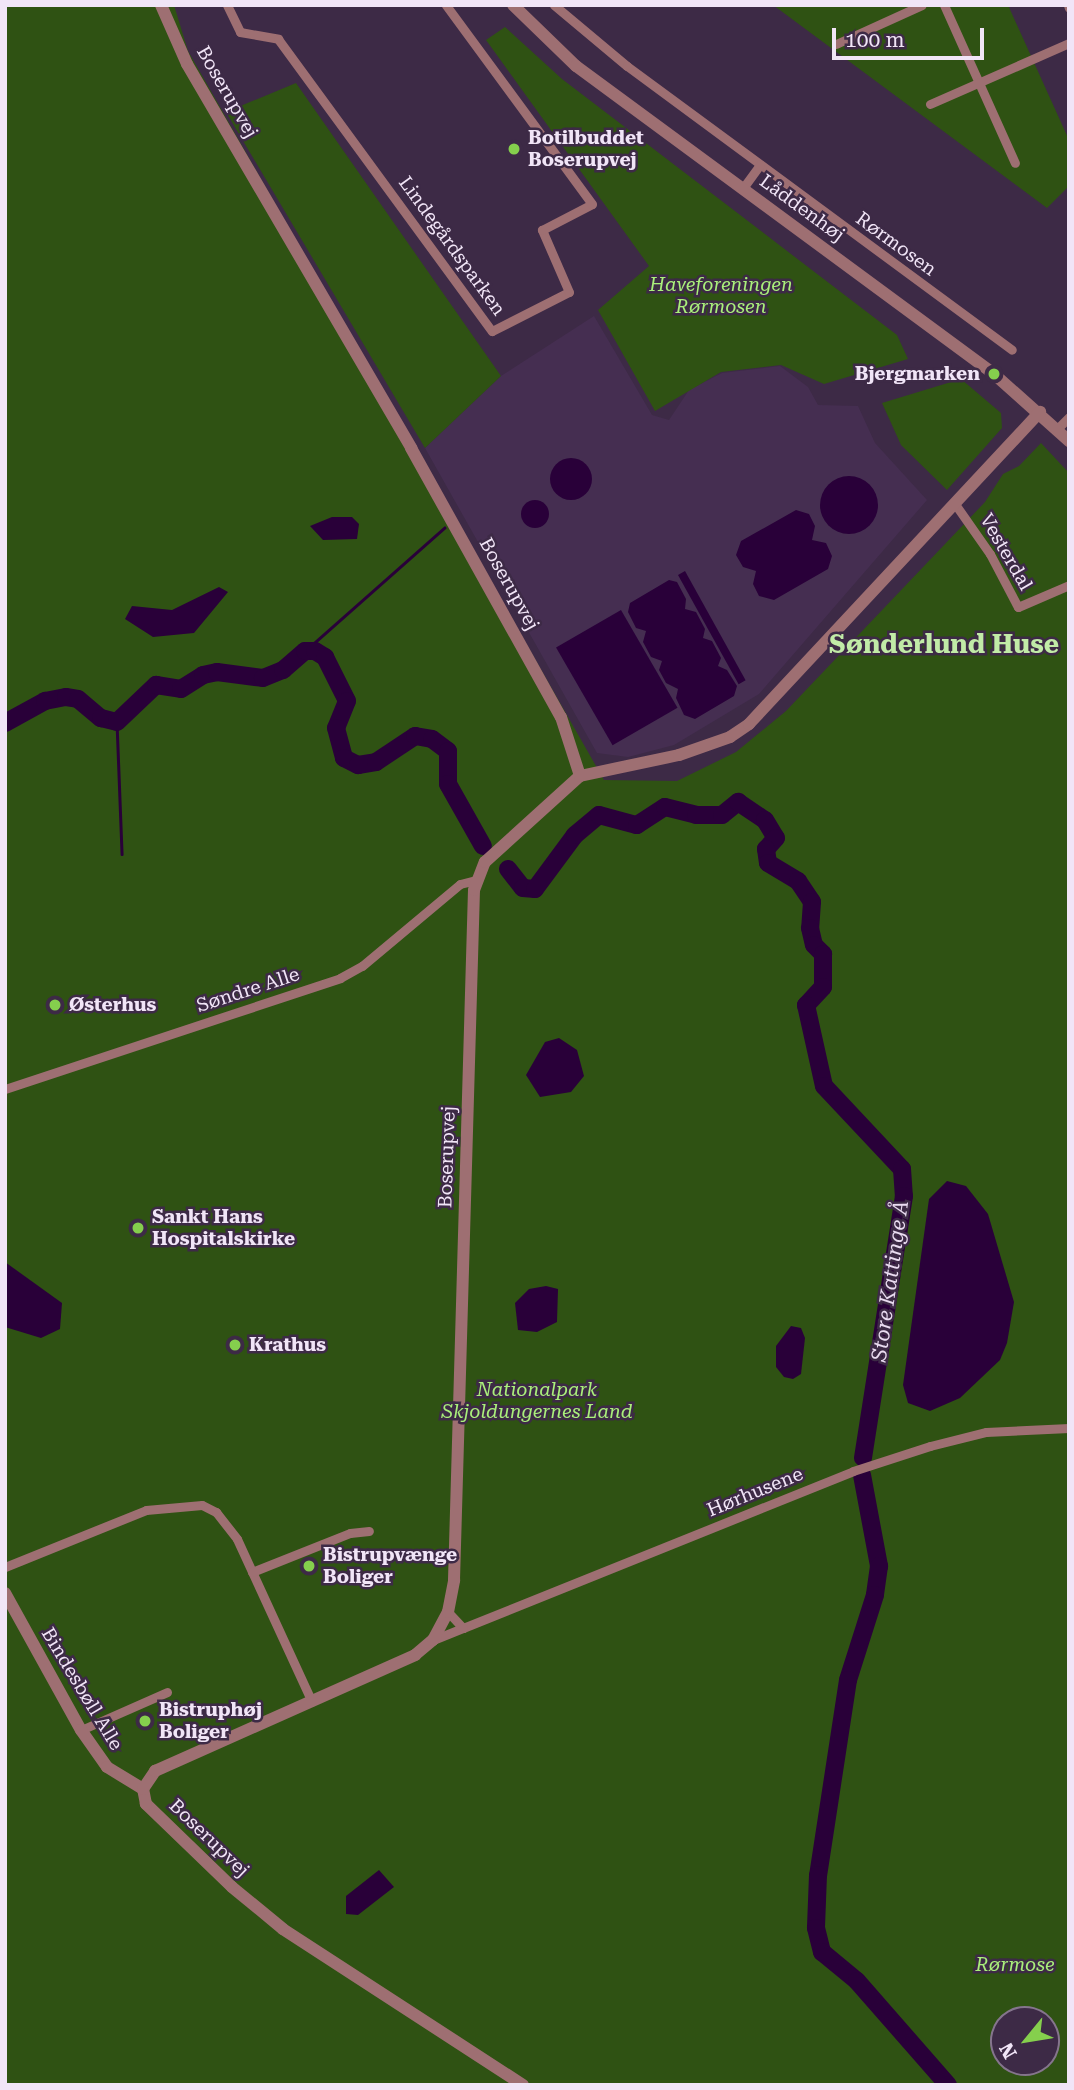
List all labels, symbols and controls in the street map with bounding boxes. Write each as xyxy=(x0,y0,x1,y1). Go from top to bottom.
scale bar xyxy=(836,14,988,58)
text: 100 m xyxy=(845,28,905,52)
street label: Boserupvej xyxy=(192,42,262,142)
place label: Botilbuddet Boserupvej xyxy=(528,127,644,171)
marker: Botilbuddet Boserupvej xyxy=(506,141,522,157)
street label: Låddenhøj xyxy=(755,170,849,246)
street label: Lindegårdsparken xyxy=(394,172,510,320)
street label: Rørmosen xyxy=(851,207,941,281)
park label: Haveforeningen Rørmosen xyxy=(649,274,793,318)
place label: Bjergmarken xyxy=(855,363,980,385)
marker: Bjergmarken xyxy=(986,366,1002,382)
street label: Vesterdal xyxy=(975,509,1037,595)
street label: Boserupvej xyxy=(474,534,544,634)
district label: Sønderlund Huse xyxy=(829,629,1059,661)
street label: Søndre Alle xyxy=(194,963,302,1017)
place label: Østerhus xyxy=(69,994,156,1016)
marker: Østerhus xyxy=(47,997,63,1013)
street label: Boserupvej xyxy=(434,1106,460,1208)
water label: Store Kattinge Å xyxy=(866,1199,914,1363)
place label: Sankt Hans Hospitalskirke xyxy=(152,1206,295,1250)
marker: Sankt Hans Hospitalskirke xyxy=(130,1220,146,1236)
place label: Krathus xyxy=(249,1334,326,1356)
marker: Krathus xyxy=(227,1337,243,1353)
park label: Nationalpark Skjoldungernes Land xyxy=(442,1379,632,1423)
street label: Hørhusene xyxy=(704,1462,806,1522)
place label: Bistrupvænge Boliger xyxy=(323,1544,457,1588)
marker: Bistrupvænge Boliger xyxy=(301,1558,317,1574)
street label: Bindesbøll Alle xyxy=(36,1624,128,1754)
place label: Bistruphøj Boliger xyxy=(159,1699,262,1743)
marker: Bistruphøj Boliger xyxy=(137,1713,153,1729)
street label: Boserupvej xyxy=(164,1794,254,1882)
park label: Rørmose xyxy=(975,1954,1055,1976)
north arrow xyxy=(990,2006,1060,2076)
text: N xyxy=(994,2039,1022,2063)

